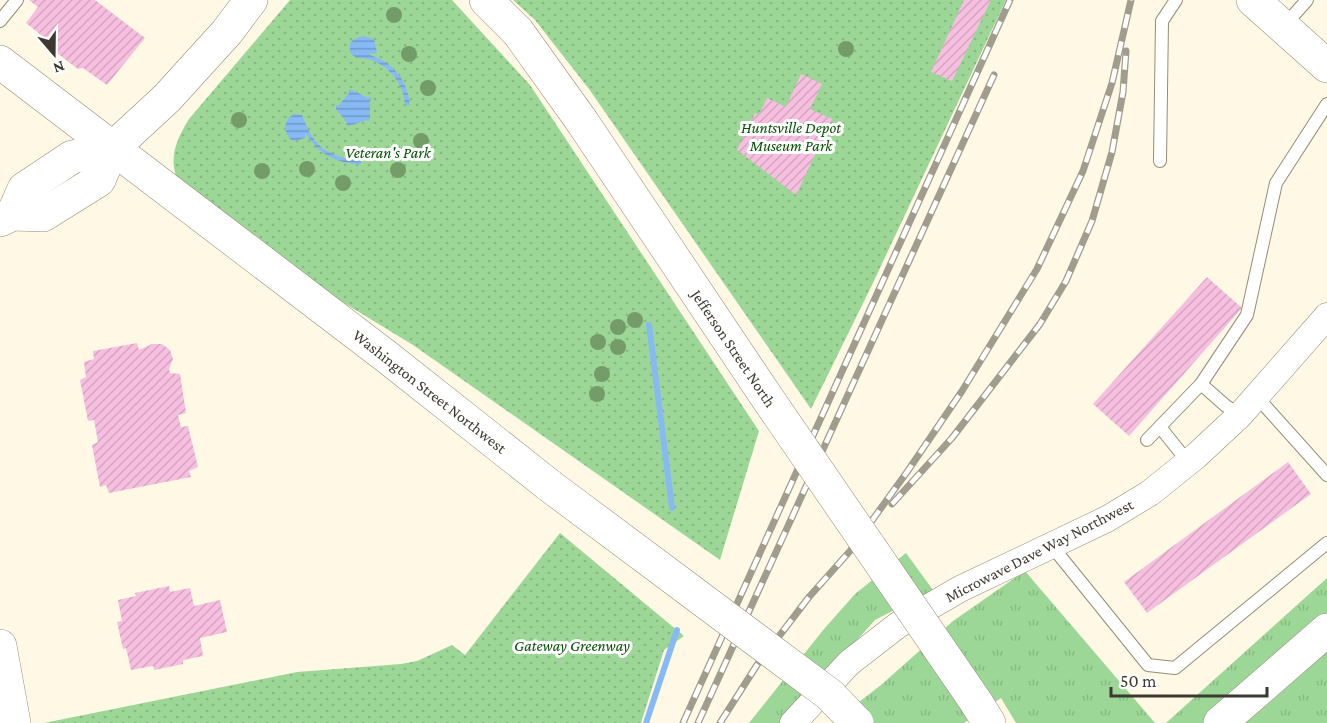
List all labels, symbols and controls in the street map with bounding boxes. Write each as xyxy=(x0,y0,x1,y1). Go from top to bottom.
north arrow xyxy=(24,24,84,84)
text: N xyxy=(51,58,67,78)
park label: Huntsville Depot Museum Park xyxy=(741,119,841,154)
park label: Veteran's Park xyxy=(345,144,432,161)
street label: Jefferson Street North xyxy=(686,285,779,411)
street label: Washington Street Northwest xyxy=(349,326,510,458)
street label: Microwave Dave Way Northwest xyxy=(942,495,1137,606)
park label: Gateway Greenway xyxy=(514,637,630,655)
scale bar xyxy=(1111,660,1267,698)
text: 50 m xyxy=(1120,671,1157,691)

